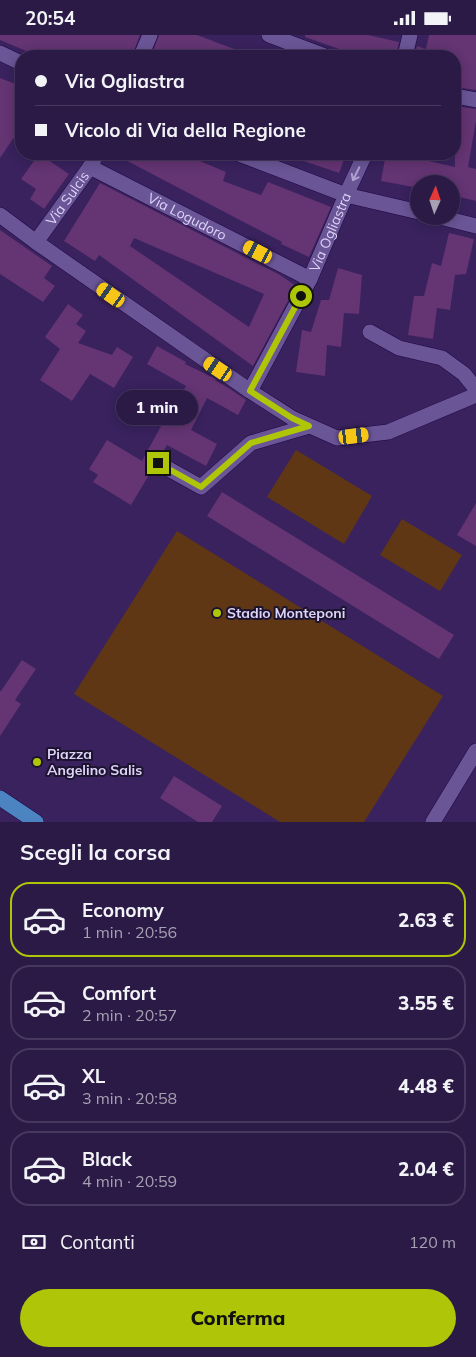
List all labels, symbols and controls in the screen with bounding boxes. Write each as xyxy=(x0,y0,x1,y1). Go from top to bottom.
text: 20:54 xyxy=(25,6,75,30)
text: Via Ogliastra xyxy=(65,69,185,93)
text: Vicolo di Via della Regione xyxy=(65,118,306,142)
one-way arrow xyxy=(350,166,360,181)
street label: Via Sulcis xyxy=(42,167,93,229)
north arrow xyxy=(410,175,460,225)
map controls xyxy=(410,175,460,225)
street label: Via Logudoro xyxy=(144,189,230,244)
street label: Via Ogliastra xyxy=(305,190,355,275)
car xyxy=(241,239,274,265)
car xyxy=(94,280,127,310)
route start xyxy=(290,285,312,307)
car xyxy=(201,354,234,384)
callout: 1 min xyxy=(117,391,199,425)
text: 1 min xyxy=(136,397,178,417)
car xyxy=(338,427,369,445)
route end xyxy=(147,452,169,474)
place label: Stadio Monteponi xyxy=(227,604,345,622)
marker: Stadio Monteponi xyxy=(211,607,223,619)
place label: Piazza Angelino Salis xyxy=(47,745,142,779)
marker: Piazza Angelino Salis xyxy=(31,756,43,768)
text: Scegli la corsa xyxy=(20,838,171,866)
icon: car xyxy=(22,897,67,942)
text: Economy xyxy=(82,898,164,922)
text: 2.63 € xyxy=(398,908,454,932)
text: 1 min · 20:56 xyxy=(82,922,177,942)
icon: car xyxy=(22,980,67,1025)
text: Comfort xyxy=(82,981,156,1005)
text: 3.55 € xyxy=(398,991,454,1015)
text: 2 min · 20:57 xyxy=(82,1005,177,1025)
icon: car xyxy=(22,1063,67,1108)
text: XL xyxy=(82,1064,105,1088)
text: 4.48 € xyxy=(398,1074,454,1098)
text: 3 min · 20:58 xyxy=(82,1088,177,1108)
icon: car xyxy=(22,1146,67,1191)
text: Black xyxy=(82,1147,132,1171)
text: 2.04 € xyxy=(398,1157,454,1181)
text: 4 min · 20:59 xyxy=(82,1171,177,1191)
icon: cash xyxy=(20,1228,48,1256)
text: Contanti xyxy=(60,1230,135,1254)
text: 120 m xyxy=(409,1232,456,1252)
button: Conferma xyxy=(20,1289,456,1347)

